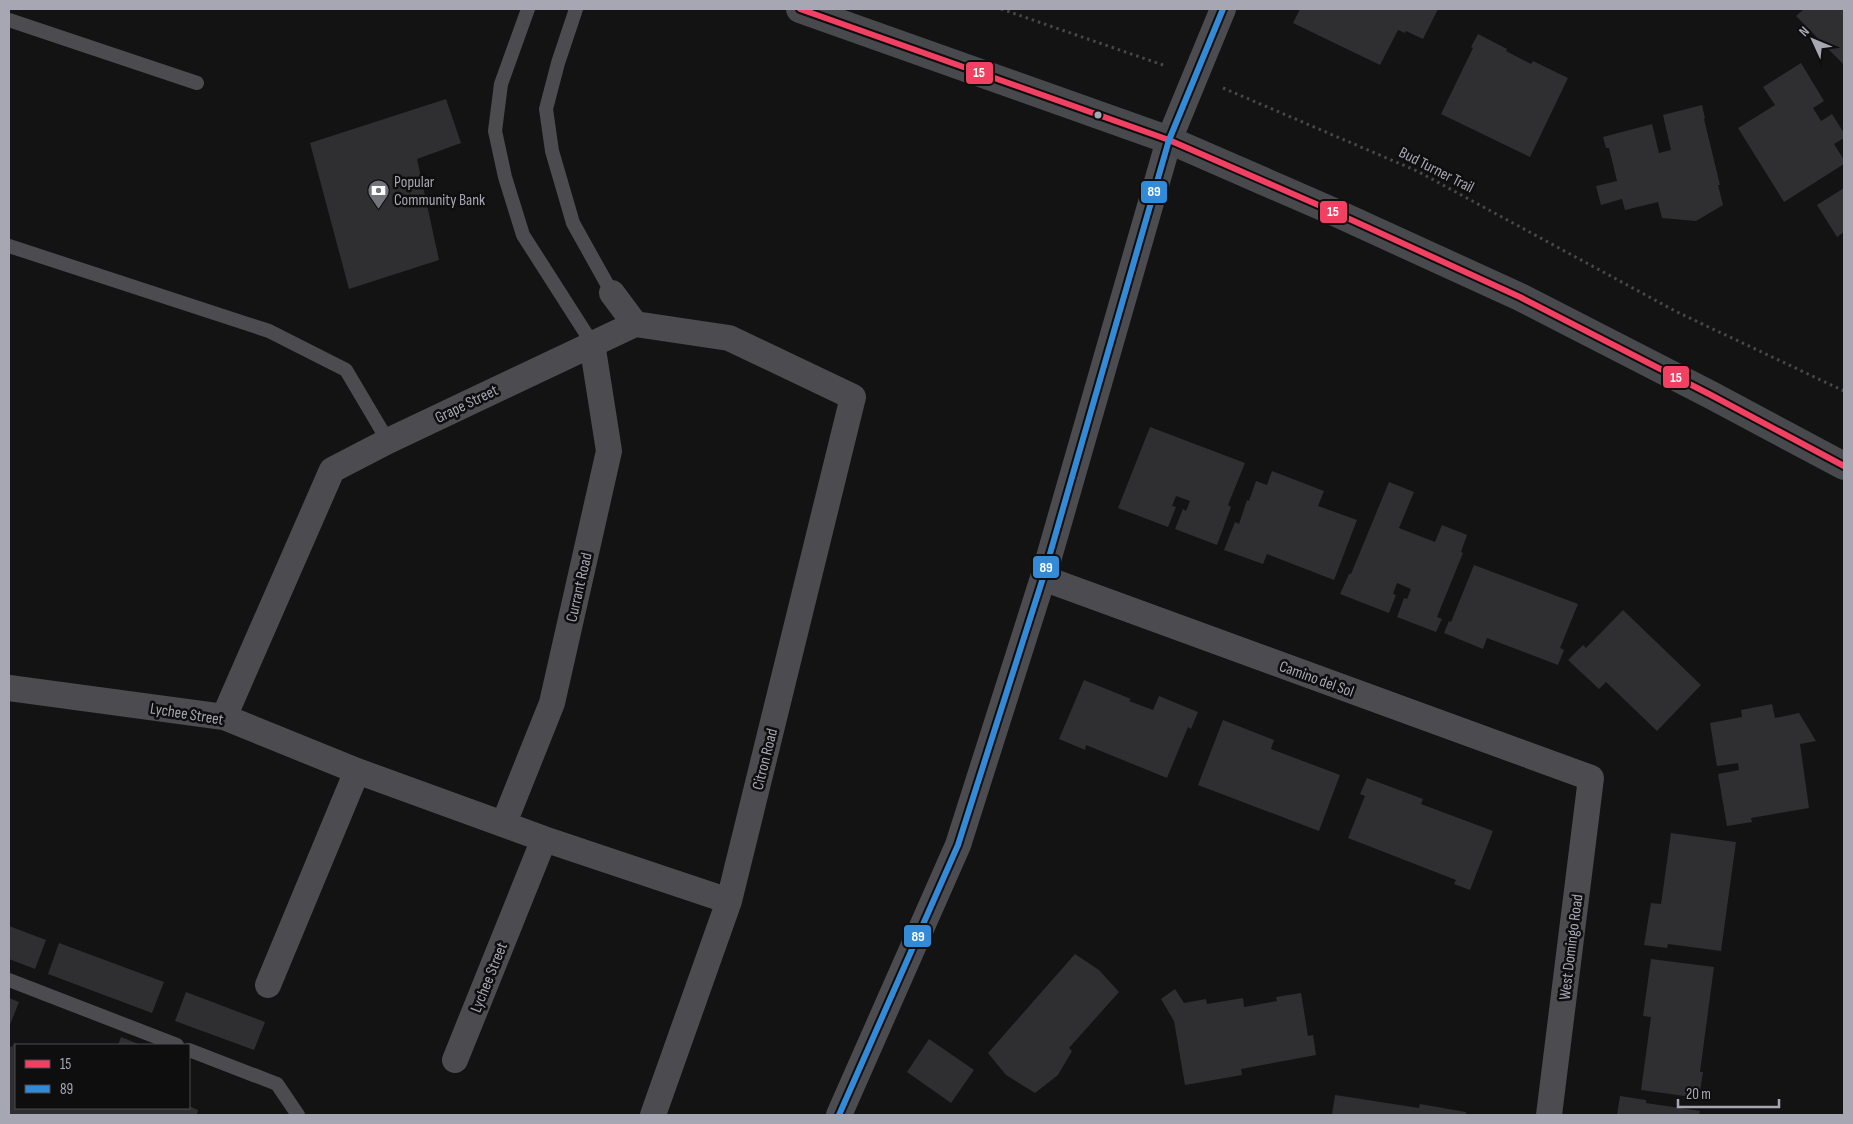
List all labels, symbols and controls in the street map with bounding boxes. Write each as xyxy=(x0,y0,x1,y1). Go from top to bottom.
north arrow xyxy=(1788,15,1838,65)
text: N xyxy=(1795,23,1813,40)
line badge: 15 xyxy=(965,61,994,85)
text: 15 xyxy=(973,64,985,81)
unlabelled marker xyxy=(1093,110,1103,120)
street label: Bud Turner Trail xyxy=(1396,143,1477,197)
place label: Popular Community Bank xyxy=(394,173,485,210)
bank icon: Popular Community Bank xyxy=(366,178,390,209)
line badge: 89 xyxy=(1140,180,1168,204)
text: 89 xyxy=(1147,183,1161,200)
line badge: 15 xyxy=(1319,200,1348,224)
text: 15 xyxy=(1327,203,1339,220)
line badge: 15 xyxy=(1662,365,1690,389)
text: 15 xyxy=(1670,369,1682,386)
street label: Grape Street xyxy=(432,381,501,428)
street label: Currant Road xyxy=(562,551,597,624)
line badge: 89 xyxy=(1032,555,1060,579)
text: 89 xyxy=(1039,559,1053,576)
street label: Camino del Sol xyxy=(1277,657,1356,702)
street label: Lychee Street xyxy=(149,699,225,730)
street label: Citron Road xyxy=(749,727,782,792)
street label: West Domingo Road xyxy=(1556,893,1587,1001)
line badge: 89 xyxy=(903,924,932,948)
text: 89 xyxy=(911,928,925,945)
street label: Lychee Street xyxy=(467,940,512,1015)
legend xyxy=(15,1044,190,1109)
text: 15 xyxy=(60,1055,71,1074)
scale bar xyxy=(1678,1076,1779,1108)
text: 89 xyxy=(60,1080,73,1099)
text: 20 m xyxy=(1686,1085,1711,1104)

